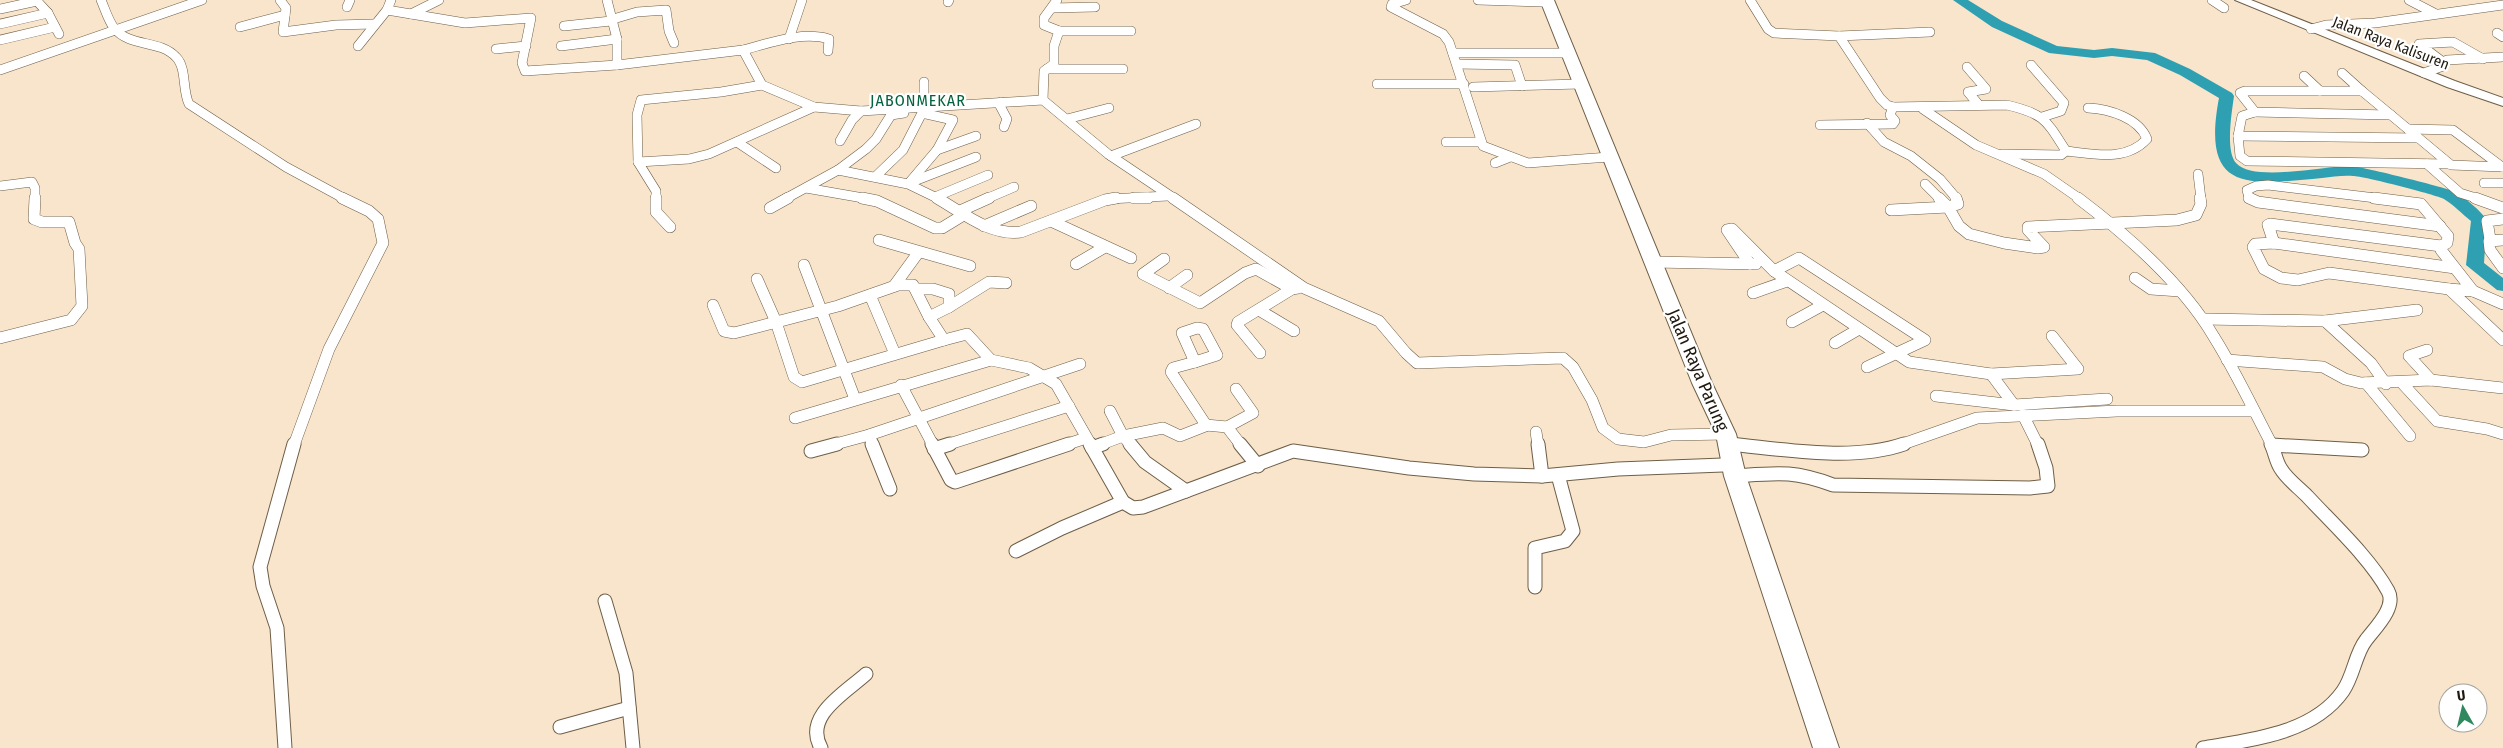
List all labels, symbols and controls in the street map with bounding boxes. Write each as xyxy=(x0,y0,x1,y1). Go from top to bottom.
street label: Jalan Raya Kalisuren xyxy=(2330,12,2452,74)
district label: JABONMEKAR xyxy=(870,91,966,110)
street label: Jalan Raya Parung xyxy=(1662,306,1734,435)
north arrow xyxy=(2438,683,2488,733)
text: U xyxy=(2456,687,2467,705)

